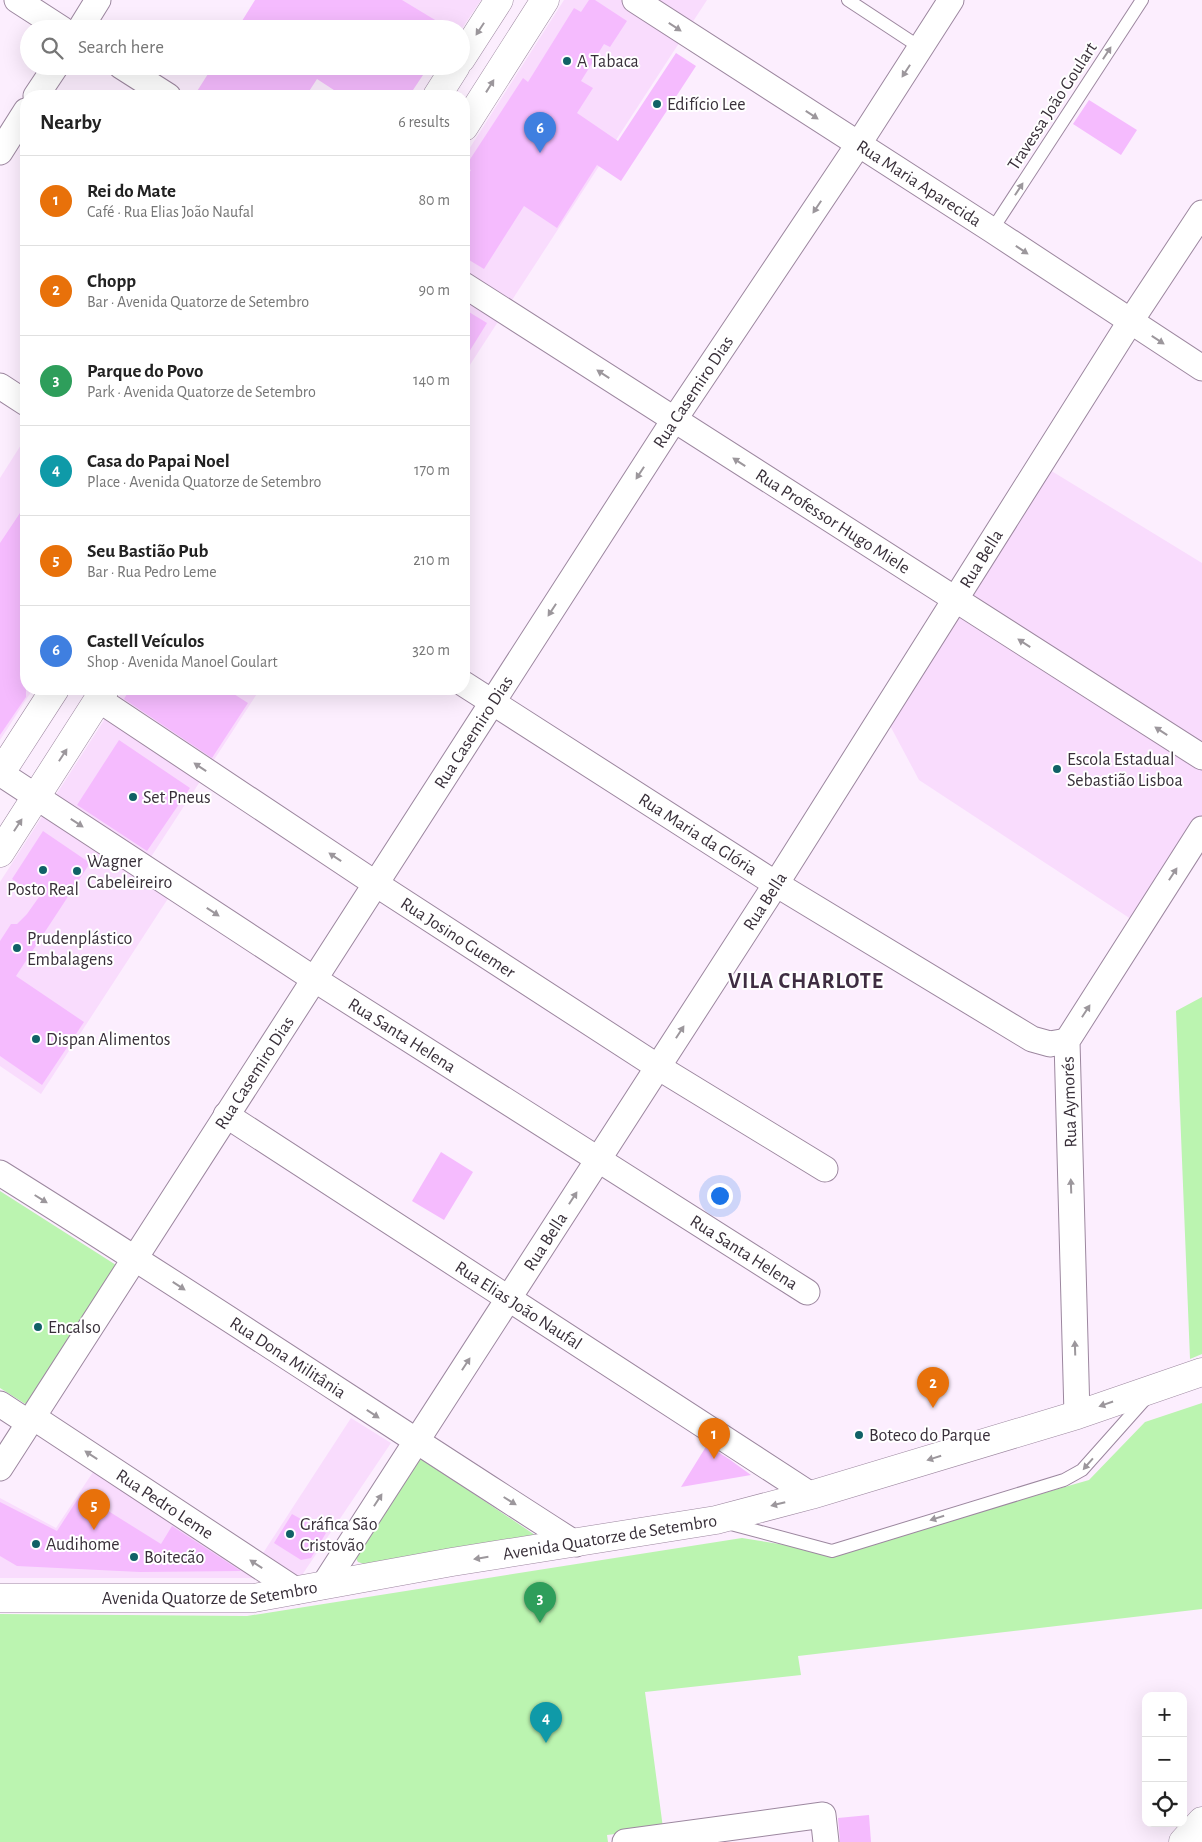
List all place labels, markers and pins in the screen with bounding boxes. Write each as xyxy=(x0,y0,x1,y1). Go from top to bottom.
place label: A Tabaca xyxy=(577,53,639,71)
marker: A Tabaca xyxy=(561,55,573,67)
place label: Edifício Lee xyxy=(667,96,746,114)
marker: Edifício Lee xyxy=(651,98,663,110)
pin: 6 xyxy=(524,112,556,153)
place label: Escola Estadual Sebastião Lisboa xyxy=(1067,751,1183,790)
marker: Escola Estadual Sebastião Lisboa xyxy=(1051,763,1063,775)
place label: Set Pneus xyxy=(143,789,211,807)
marker: Set Pneus xyxy=(127,791,139,803)
place label: Wagner Cabeleireiro xyxy=(87,853,173,892)
marker: Posto Real xyxy=(37,864,49,876)
marker: Wagner Cabeleireiro xyxy=(71,865,83,877)
place label: Posto Real xyxy=(7,881,79,899)
place label: Prudenplástico Embalagens xyxy=(27,930,133,969)
marker: Prudenplástico Embalagens xyxy=(11,942,23,954)
place label: Dispan Alimentos xyxy=(46,1031,170,1049)
marker: Dispan Alimentos xyxy=(30,1033,42,1045)
place label: Encalso xyxy=(48,1319,101,1337)
marker: Encalso xyxy=(32,1321,44,1333)
pin: 2 xyxy=(917,1367,949,1408)
pin: 1 xyxy=(698,1418,730,1459)
place label: Boteco do Parque xyxy=(869,1427,990,1445)
marker: Boteco do Parque xyxy=(853,1429,865,1441)
pin: 5 xyxy=(78,1489,110,1530)
place label: Gráfica São Cristovão xyxy=(300,1516,378,1555)
marker: Gráfica São Cristovão xyxy=(284,1528,296,1540)
place label: Audihome xyxy=(46,1536,120,1554)
marker: Audihome xyxy=(30,1538,42,1550)
place label: Boitecão xyxy=(144,1549,205,1567)
marker: Boitecão xyxy=(128,1551,140,1563)
pin: 3 xyxy=(524,1582,556,1623)
pin: 4 xyxy=(530,1702,562,1743)

